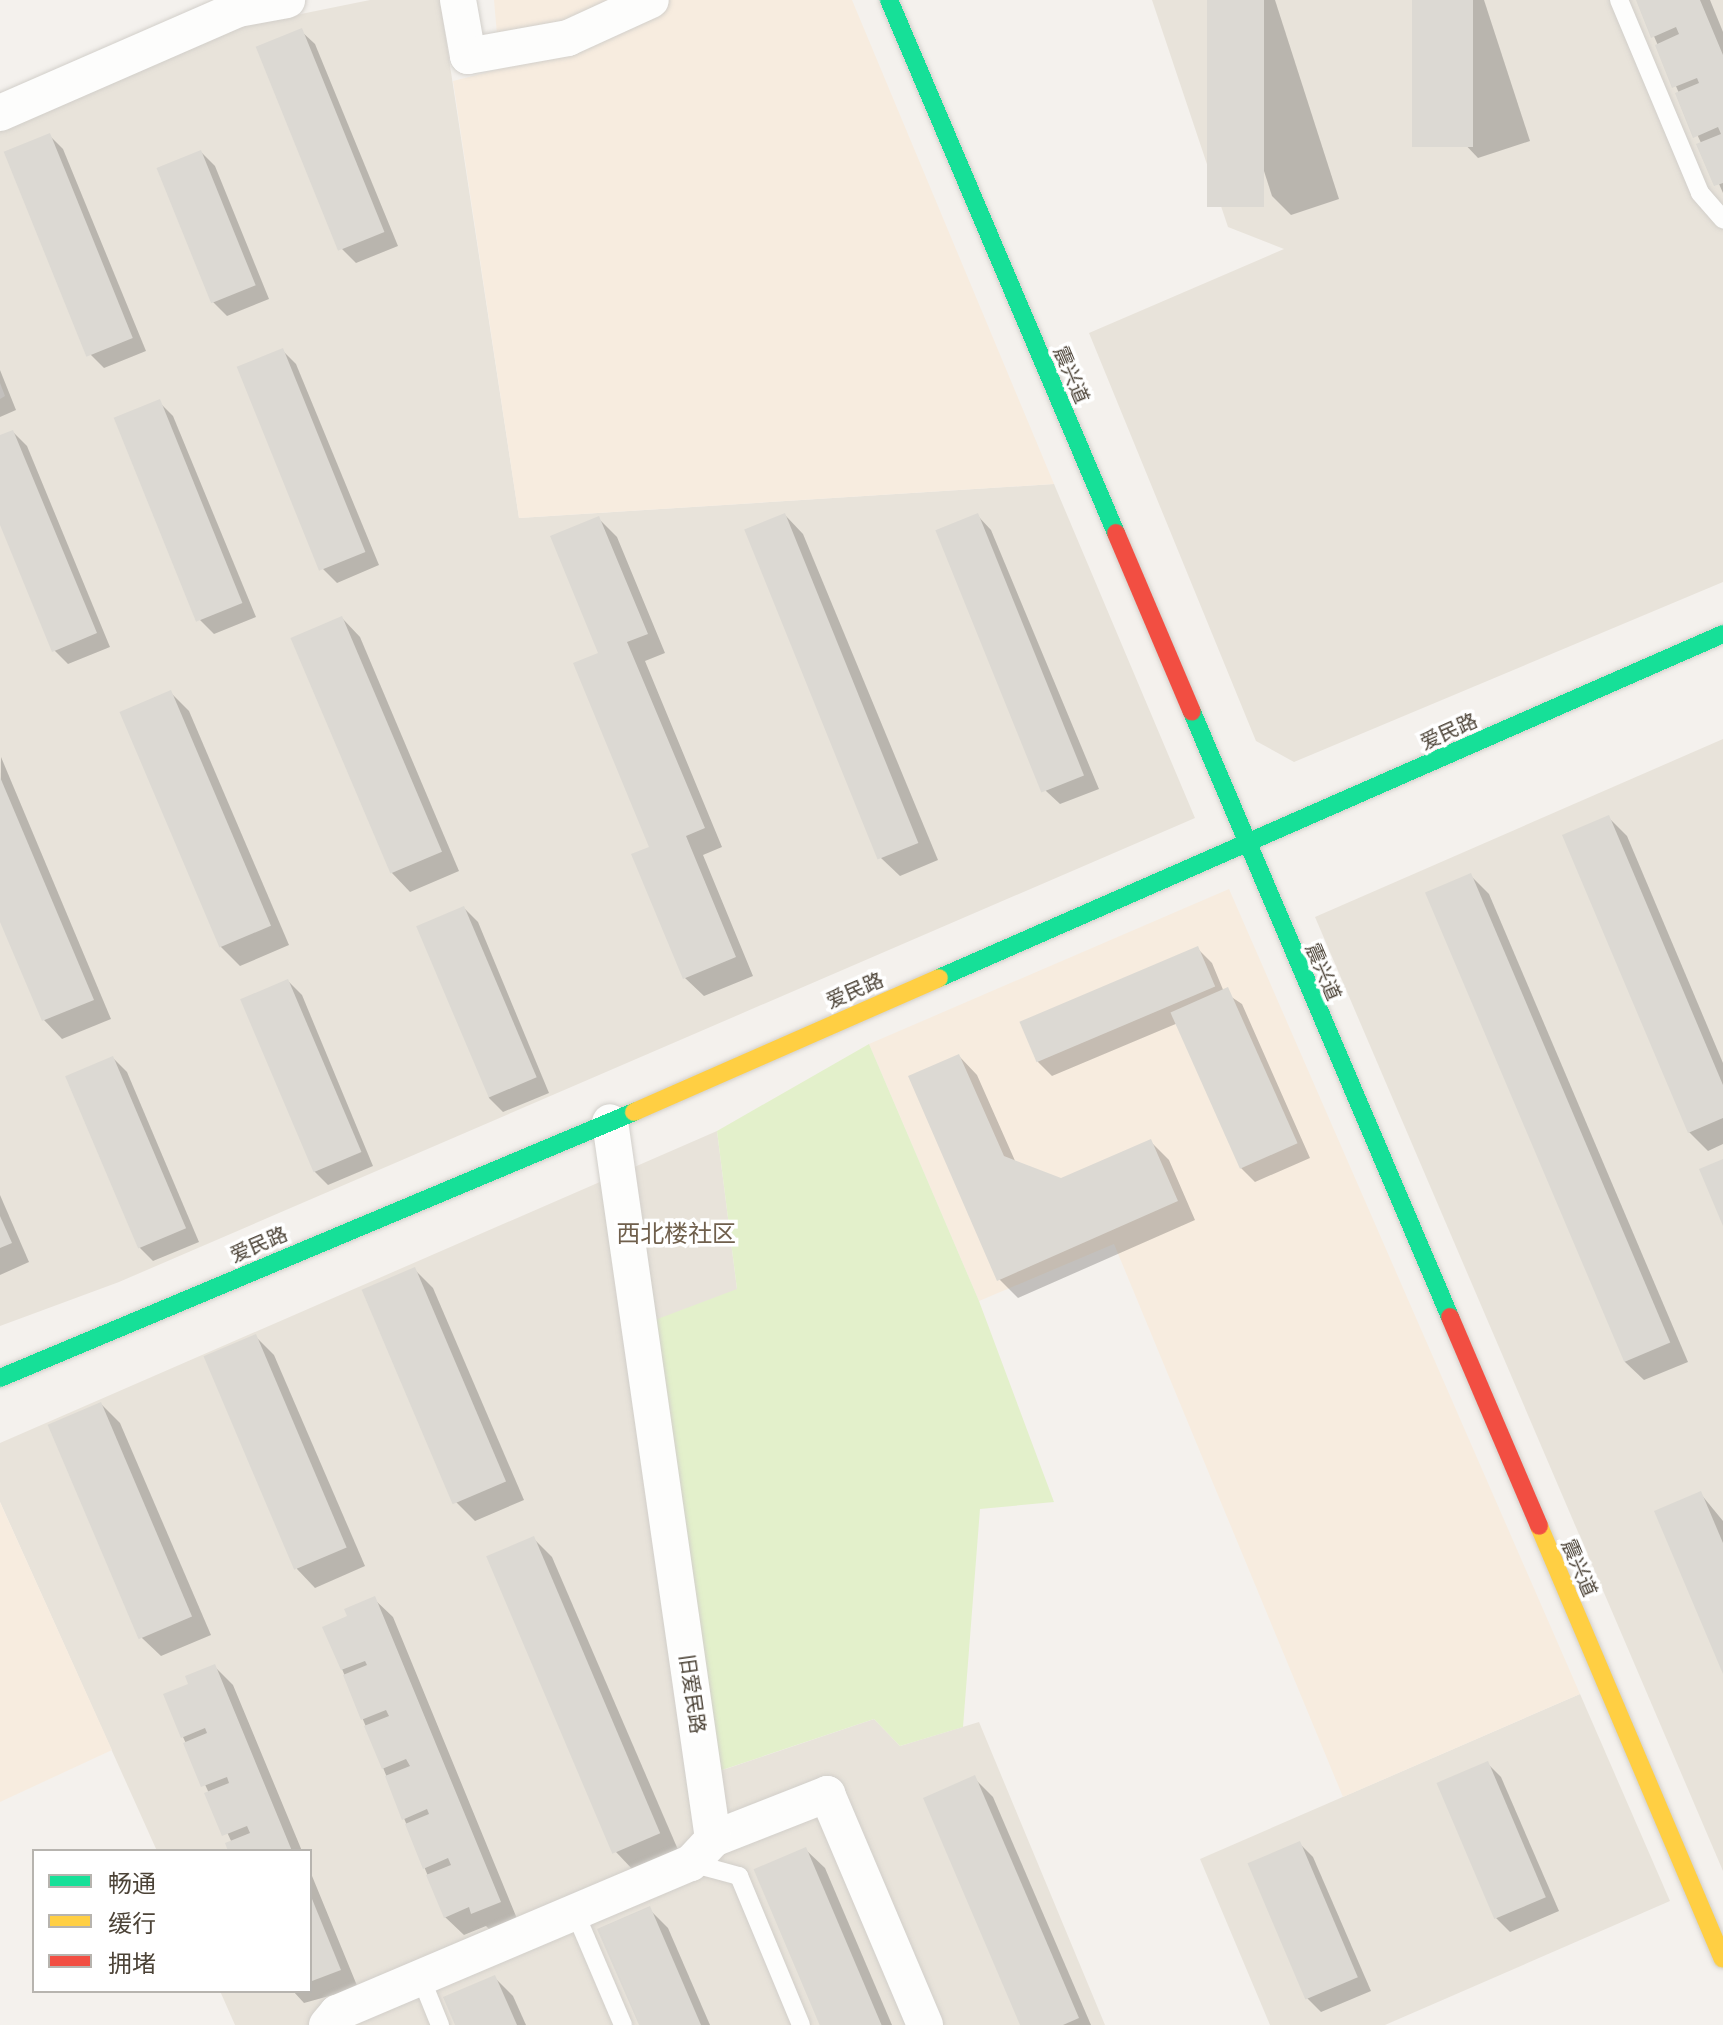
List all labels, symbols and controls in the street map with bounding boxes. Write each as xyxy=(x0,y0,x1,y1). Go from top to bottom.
street label: 震兴道 xyxy=(1048,343,1094,407)
street label: 爱民路 xyxy=(1417,709,1481,755)
street label: 震兴道 xyxy=(1300,940,1346,1004)
street label: 爱民路 xyxy=(823,968,887,1014)
district label: 西北楼社区 xyxy=(616,1221,736,1249)
street label: 爱民路 xyxy=(227,1222,291,1268)
street label: 震兴道 xyxy=(1556,1536,1602,1600)
street label: 旧爱民路 xyxy=(675,1653,709,1735)
legend xyxy=(32,1849,312,1993)
text: 畅通 xyxy=(108,1870,156,1898)
text: 缓行 xyxy=(108,1910,156,1938)
text: 拥堵 xyxy=(108,1950,156,1978)

